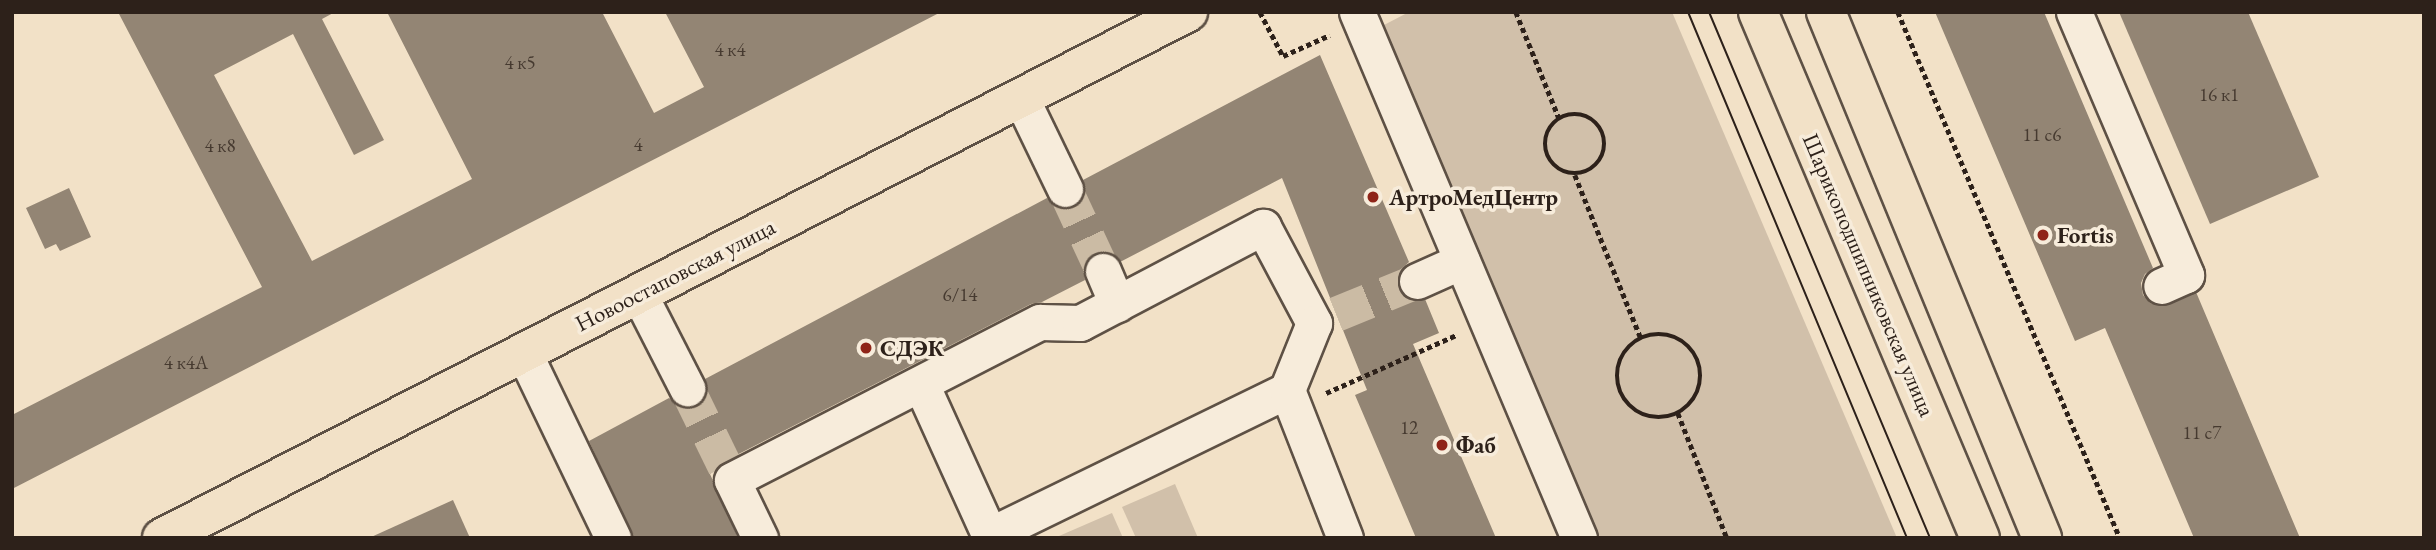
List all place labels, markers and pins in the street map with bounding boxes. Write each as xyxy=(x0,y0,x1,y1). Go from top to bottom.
place label: АртроМедЦентр xyxy=(1389,183,1558,211)
marker: АртроМедЦентр xyxy=(1363,187,1383,207)
place label: Fortis xyxy=(2057,221,2114,249)
marker: Fortis xyxy=(2035,227,2051,243)
place label: СДЭК xyxy=(880,334,944,362)
marker: СДЭК xyxy=(858,340,874,356)
place label: Фаб xyxy=(1456,431,1496,459)
marker: Фаб xyxy=(1434,437,1450,453)

